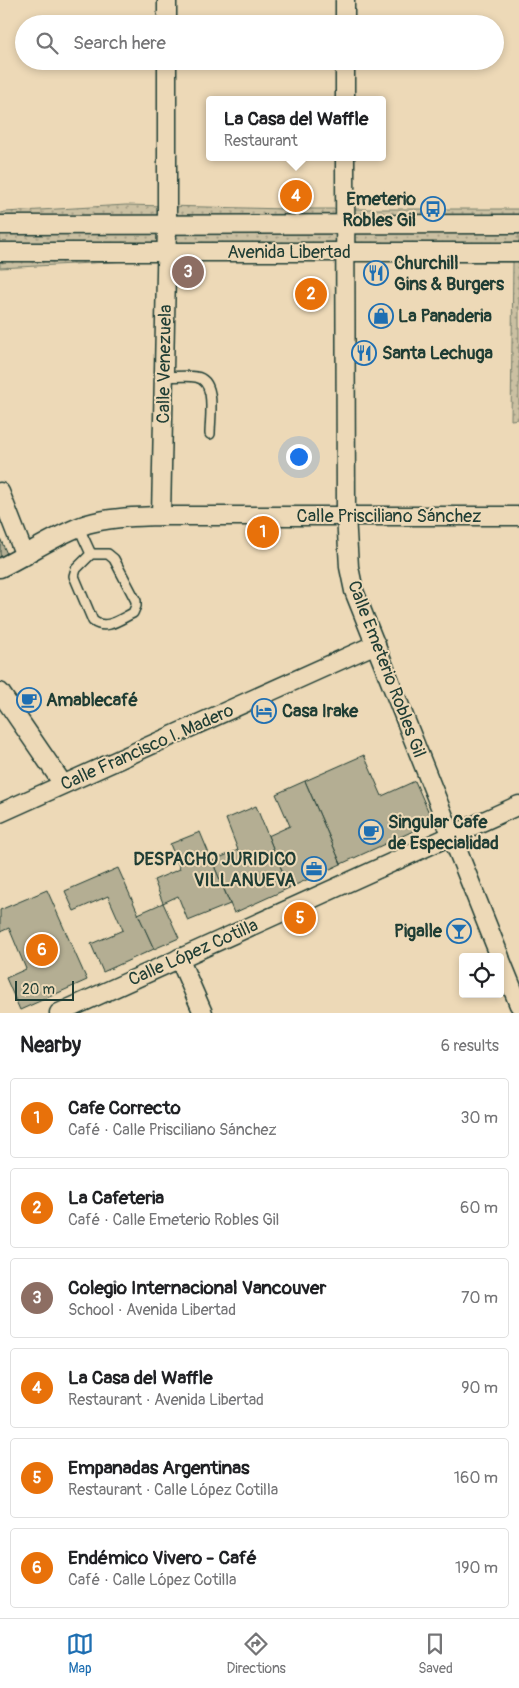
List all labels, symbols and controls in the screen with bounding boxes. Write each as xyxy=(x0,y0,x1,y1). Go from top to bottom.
search box xyxy=(15,15,504,70)
icon: search xyxy=(33,29,61,57)
text: Search here xyxy=(73,31,166,55)
popup xyxy=(206,96,386,161)
text: La Casa del Waffle xyxy=(224,107,368,131)
text: Restaurant xyxy=(224,131,298,151)
pin: 4 xyxy=(280,177,312,215)
place label: Emeterio Robles Gil xyxy=(343,188,416,232)
bus stop icon: Emeterio Robles Gil xyxy=(420,196,446,222)
street label: Avenida Libertad xyxy=(227,241,351,264)
place label: Churchill Gins & Burgers xyxy=(394,252,505,296)
pin: 3 xyxy=(172,253,204,291)
restaurant icon: Churchill Gins & Burgers xyxy=(363,260,389,286)
pin: 2 xyxy=(295,275,327,313)
shop icon: La Panaderia xyxy=(368,303,394,329)
street label: Calle Venezuela xyxy=(152,304,177,424)
place label: La Panaderia xyxy=(398,305,493,328)
restaurant icon: Santa Lechuga xyxy=(351,340,377,366)
place label: Santa Lechuga xyxy=(382,342,494,365)
your location xyxy=(286,444,312,470)
street label: Calle Prisciliano Sánchez xyxy=(297,505,481,528)
pin: 1 xyxy=(247,513,279,551)
street label: Calle Emeterio Robles Gil xyxy=(342,577,431,761)
cafe icon: Amablecafé xyxy=(16,687,42,713)
place label: Amablecafé xyxy=(46,689,138,712)
hotel icon: Casa Irake xyxy=(251,698,277,724)
street label: Calle Francisco I. Madero xyxy=(57,699,238,796)
place label: Casa Irake xyxy=(282,700,359,723)
place label: Singular Cafe de Especialidad xyxy=(388,811,499,855)
cafe icon: Singular Cafe de Especialidad xyxy=(358,819,384,845)
place label: DESPACHO JURIDICO VILLANUEVA xyxy=(133,848,297,892)
office icon: DESPACHO JURIDICO VILLANUEVA xyxy=(301,856,327,882)
pin: 5 xyxy=(284,899,316,937)
street label: Calle López Cotilla xyxy=(125,914,262,991)
bar icon: Pigalle xyxy=(446,918,472,944)
place label: Pigalle xyxy=(394,920,443,943)
pin: 6 xyxy=(26,931,58,969)
map controls xyxy=(459,953,504,998)
button: locate xyxy=(459,953,504,998)
scale bar xyxy=(15,978,74,1001)
text: 20 m xyxy=(22,981,55,998)
text: Nearby xyxy=(20,1032,81,1059)
text: 6 results xyxy=(441,1036,499,1056)
text: Cafe Correcto xyxy=(68,1096,181,1120)
text: 1 xyxy=(34,1108,40,1128)
text: 30 m xyxy=(460,1108,498,1128)
text: Café · Calle Prisciliano Sánchez xyxy=(68,1120,277,1140)
text: La Cafeteria xyxy=(68,1186,164,1210)
text: 2 xyxy=(33,1198,41,1218)
text: 60 m xyxy=(460,1198,498,1218)
text: Café · Calle Emeterio Robles Gil xyxy=(68,1210,279,1230)
text: Colegio Internacional Vancouver xyxy=(68,1276,326,1300)
text: 3 xyxy=(33,1288,41,1308)
text: 70 m xyxy=(461,1288,498,1308)
text: School · Avenida Libertad xyxy=(68,1300,236,1320)
text: La Casa del Waffle xyxy=(68,1366,213,1390)
text: 4 xyxy=(32,1378,42,1398)
text: 90 m xyxy=(461,1378,498,1398)
text: Restaurant · Avenida Libertad xyxy=(68,1390,264,1410)
text: Empanadas Argentinas xyxy=(68,1456,250,1480)
text: 5 xyxy=(33,1468,41,1488)
text: 160 m xyxy=(454,1468,498,1488)
text: Restaurant · Calle López Cotilla xyxy=(68,1480,278,1500)
text: Endémico Vivero - Café xyxy=(68,1546,257,1570)
text: 6 xyxy=(32,1558,42,1578)
text: 190 m xyxy=(455,1558,498,1578)
text: Café · Calle López Cotilla xyxy=(68,1570,237,1590)
tab: Map xyxy=(66,1630,94,1677)
tab: Directions xyxy=(226,1630,286,1677)
tab: Saved xyxy=(418,1630,453,1677)

